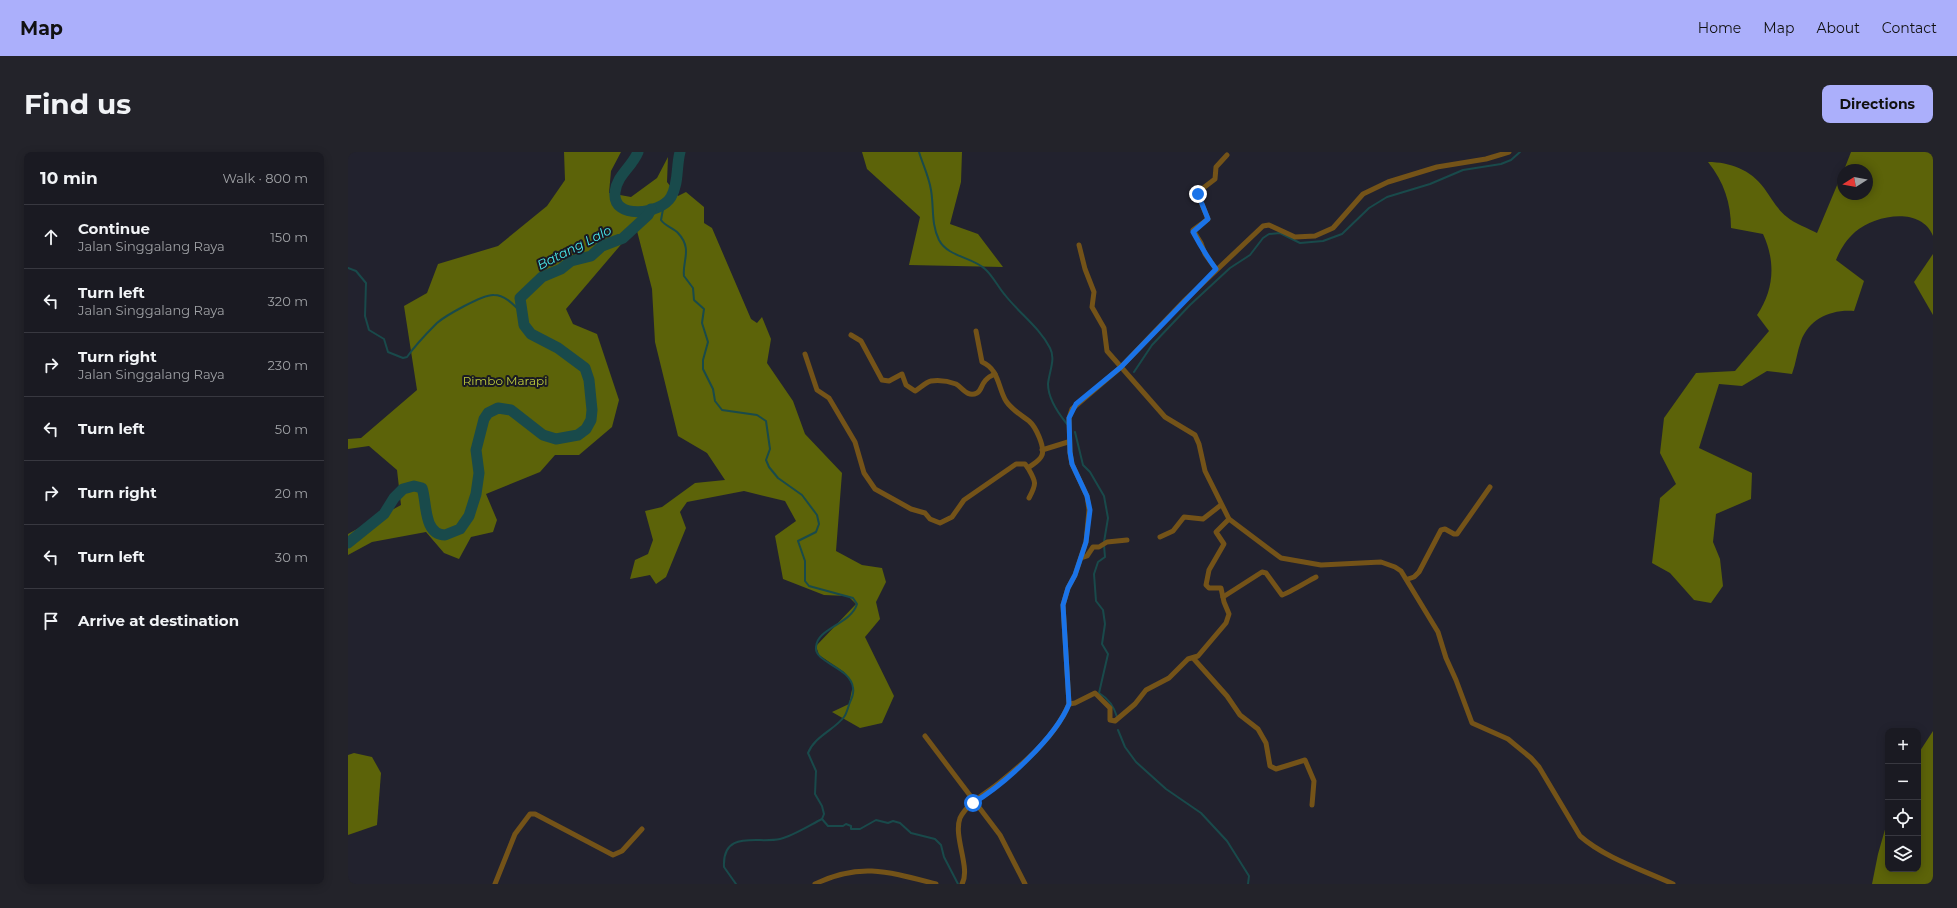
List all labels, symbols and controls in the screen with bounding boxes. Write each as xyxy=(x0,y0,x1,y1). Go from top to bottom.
text: Map xyxy=(20,17,63,40)
text: Home xyxy=(1698,19,1741,37)
text: Map xyxy=(1763,19,1794,37)
text: About xyxy=(1816,19,1860,37)
text: Contact xyxy=(1882,19,1937,37)
button: Directions xyxy=(1822,85,1933,123)
text: Find us xyxy=(24,87,131,121)
north arrow xyxy=(1837,164,1873,200)
text: 10 min xyxy=(40,168,98,188)
text: Walk · 800 m xyxy=(223,170,308,186)
route end xyxy=(1189,185,1207,203)
text: Continue xyxy=(78,219,150,238)
water label: Batang Lalo xyxy=(534,221,614,273)
icon: ahead xyxy=(40,226,62,248)
text: 150 m xyxy=(270,229,308,245)
text: Jalan Singgalang Raya xyxy=(78,238,225,254)
text: Turn left xyxy=(78,283,145,302)
icon: left xyxy=(40,290,62,312)
text: 320 m xyxy=(268,293,308,309)
text: Jalan Singgalang Raya xyxy=(78,302,225,318)
text: Turn right xyxy=(78,347,157,366)
icon: right xyxy=(40,354,62,376)
text: 230 m xyxy=(267,357,308,373)
text: Jalan Singgalang Raya xyxy=(78,366,225,382)
park label: Rimbo Marapi xyxy=(463,373,547,388)
icon: left xyxy=(40,418,62,440)
text: Turn left xyxy=(78,419,145,438)
text: 50 m xyxy=(275,421,308,437)
icon: right xyxy=(40,482,62,504)
text: Turn right xyxy=(78,483,157,502)
text: 20 m xyxy=(275,485,308,501)
icon: left xyxy=(40,546,62,568)
text: Turn left xyxy=(78,547,145,566)
text: 30 m xyxy=(275,549,308,565)
icon: arrive xyxy=(40,610,62,632)
text: Arrive at destination xyxy=(78,611,239,630)
map controls xyxy=(1885,728,1921,872)
button: + xyxy=(1885,728,1921,764)
button: − xyxy=(1885,764,1921,800)
route start xyxy=(964,794,982,812)
button: locate xyxy=(1885,800,1921,836)
button: layers xyxy=(1885,836,1921,872)

